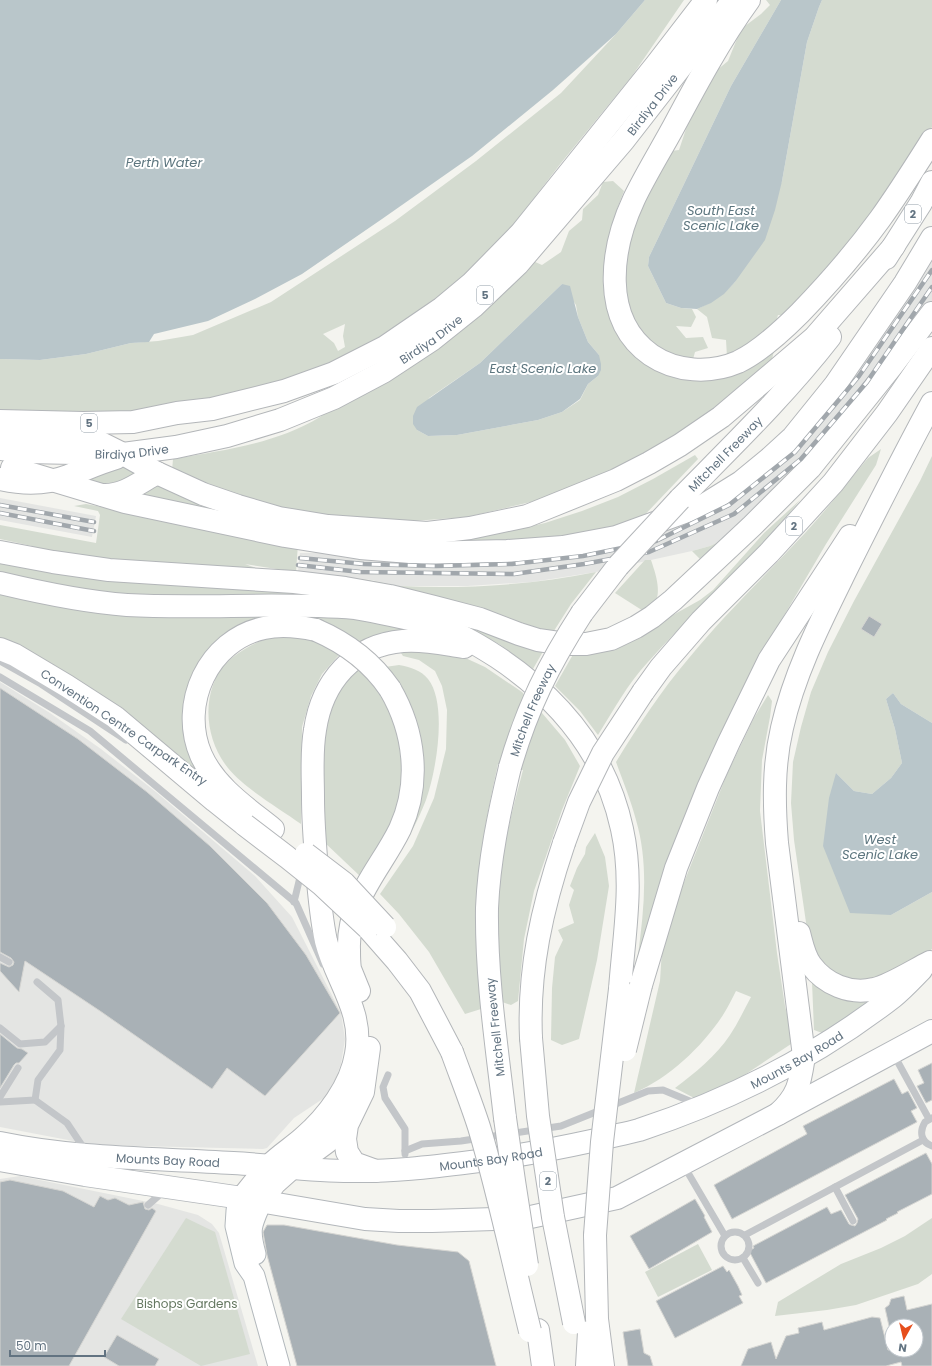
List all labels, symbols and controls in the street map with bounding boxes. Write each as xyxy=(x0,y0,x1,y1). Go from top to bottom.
street label: Birdiya Drive xyxy=(623,70,681,139)
water label: Perth Water xyxy=(126,153,203,172)
water label: South East Scenic Lake xyxy=(683,201,759,235)
road number: 2 xyxy=(905,205,921,223)
road number: 5 xyxy=(477,286,493,304)
street label: Birdiya Drive xyxy=(396,310,466,368)
water label: East Scenic Lake xyxy=(490,359,596,378)
street label: Mitchell Freeway xyxy=(684,412,766,495)
road number: 5 xyxy=(81,414,97,432)
street label: Birdiya Drive xyxy=(95,440,170,463)
road number: 2 xyxy=(786,517,802,535)
street label: Mitchell Freeway xyxy=(505,660,559,759)
street label: Convention Centre Carpark Entry xyxy=(37,665,211,789)
water label: West Scenic Lake xyxy=(842,830,918,864)
street label: Mitchell Freeway xyxy=(481,977,509,1077)
street label: Mounts Bay Road xyxy=(747,1026,846,1092)
street label: Mounts Bay Road xyxy=(438,1143,544,1174)
street label: Mounts Bay Road xyxy=(116,1149,220,1171)
road number: 2 xyxy=(540,1172,556,1190)
park label: Bishops Gardens xyxy=(137,1295,237,1312)
north arrow xyxy=(884,1318,924,1358)
scale bar xyxy=(10,1332,105,1358)
text: 50 m xyxy=(16,1337,47,1354)
text: N xyxy=(897,1339,908,1356)

